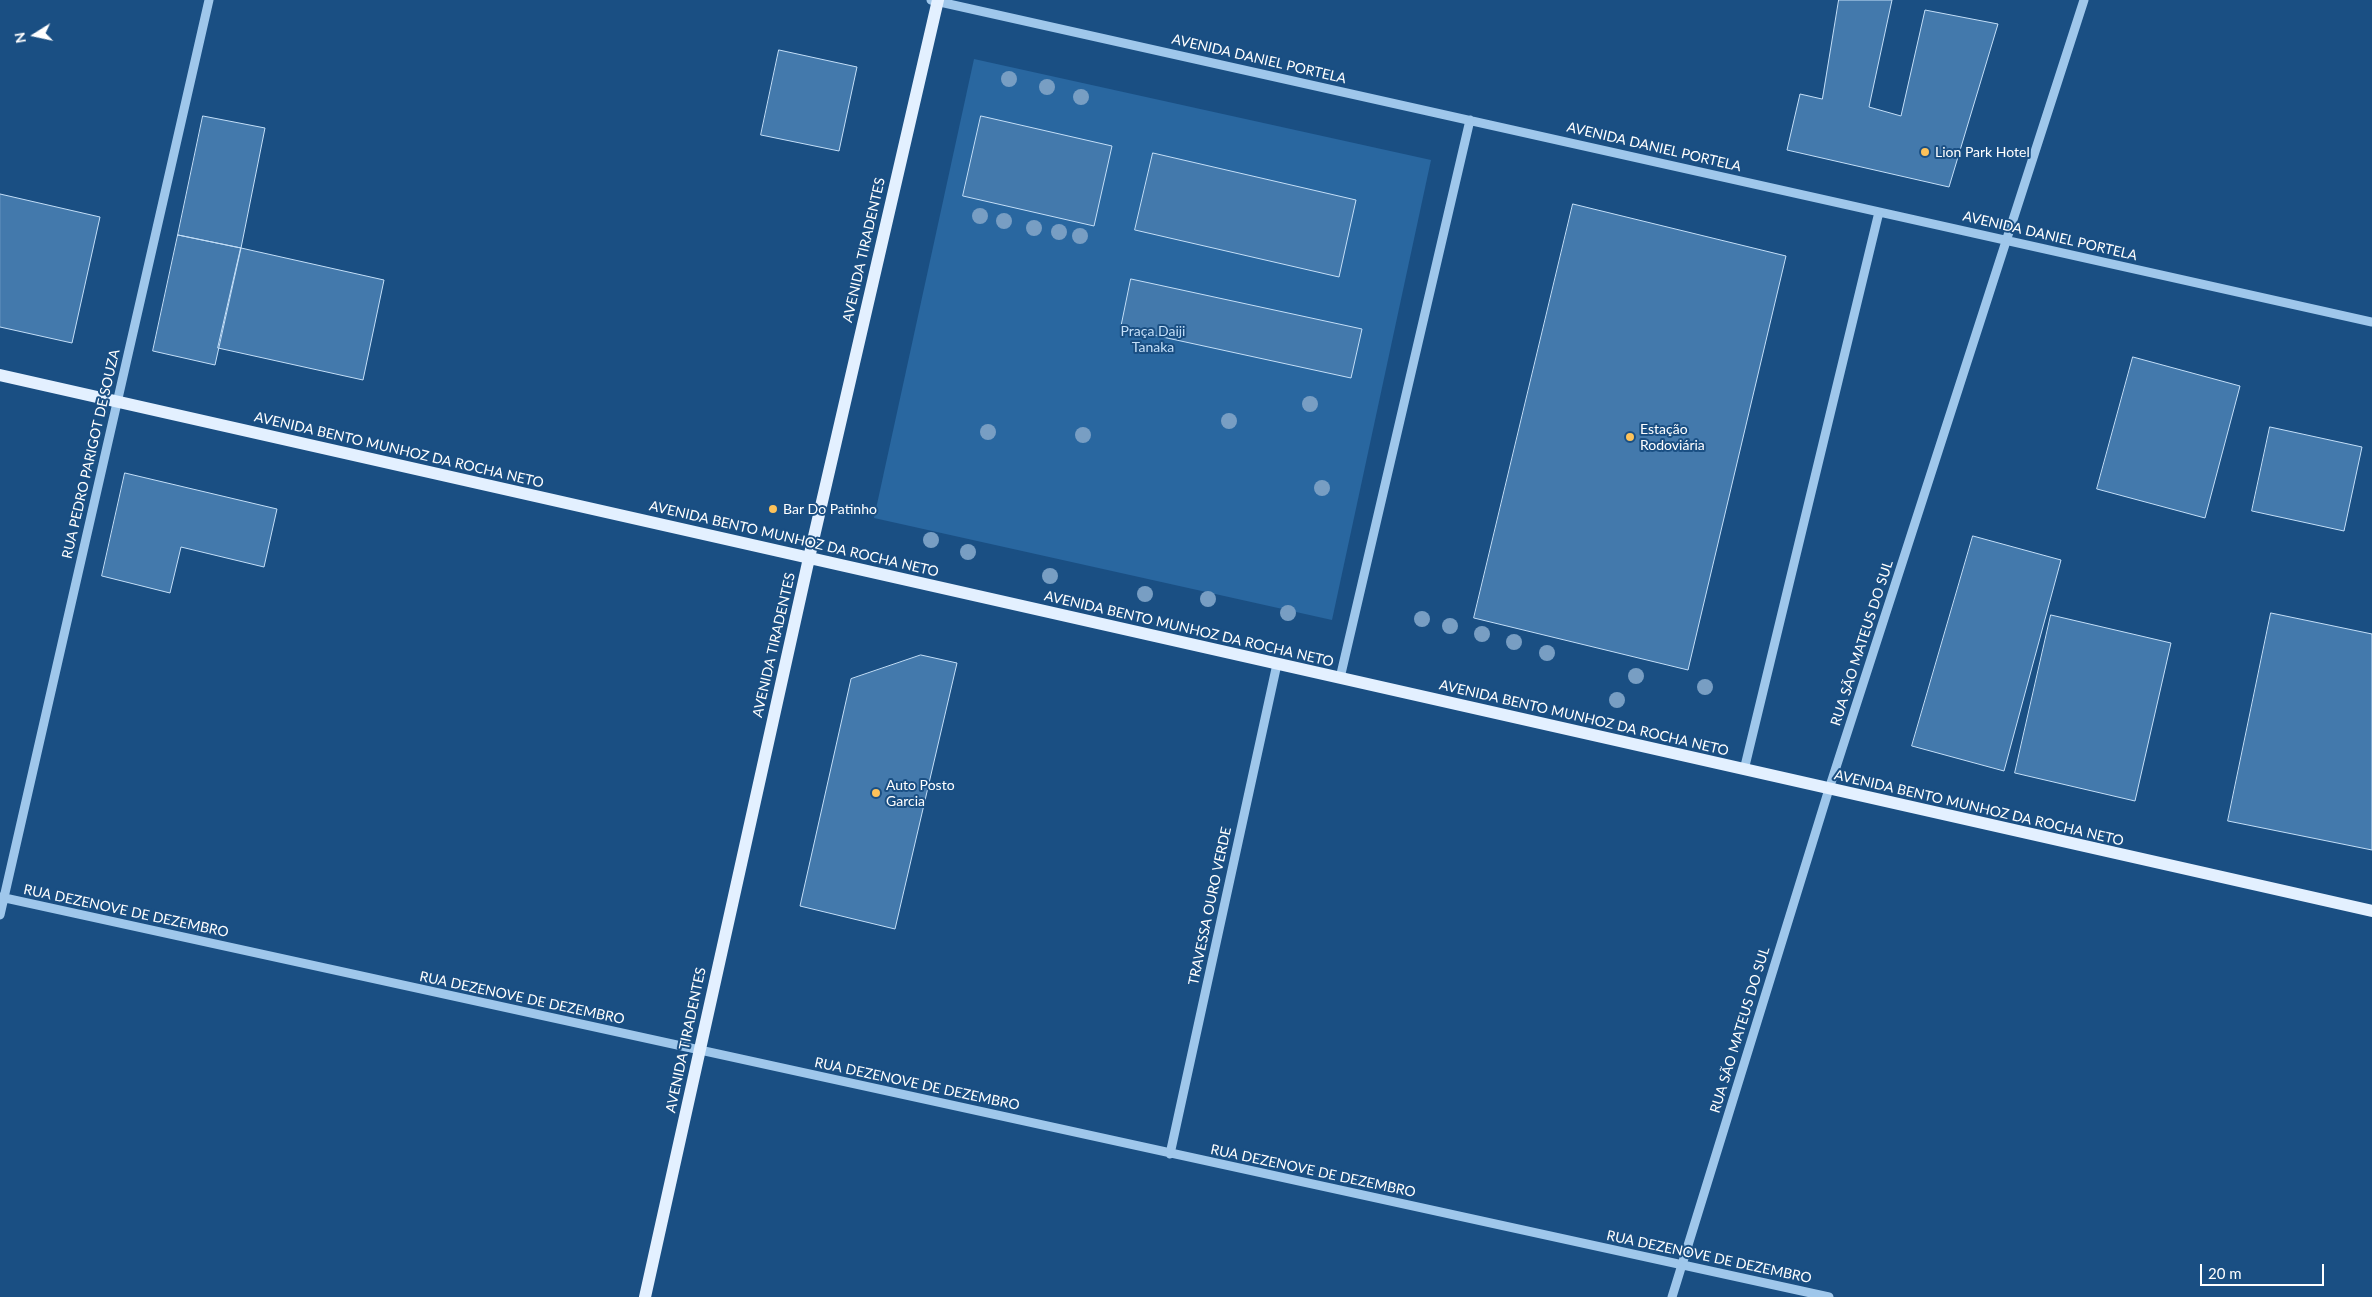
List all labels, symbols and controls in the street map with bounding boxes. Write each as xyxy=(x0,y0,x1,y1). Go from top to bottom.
north arrow xyxy=(10,10,60,60)
text: N xyxy=(10,31,29,44)
street label: AVENIDA DANIEL PORTELA xyxy=(1170,31,1348,87)
street label: AVENIDA DANIEL PORTELA xyxy=(1565,119,1743,175)
place label: Lion Park Hotel xyxy=(1935,144,2030,160)
marker: Lion Park Hotel xyxy=(1919,146,1931,158)
street label: AVENIDA TIRADENTES xyxy=(839,176,889,324)
street label: AVENIDA DANIEL PORTELA xyxy=(1961,208,2139,264)
park label: Praça Daiji Tanaka xyxy=(1121,323,1185,356)
street label: RUA PEDRO PARIGOT DE SOUZA xyxy=(59,348,123,560)
street label: AVENIDA BENTO MUNHOZ DA ROCHA NETO xyxy=(253,408,545,492)
place label: Estação Rodoviária xyxy=(1640,421,1705,454)
marker: Estação Rodoviária xyxy=(1624,431,1636,443)
street label: AVENIDA BENTO MUNHOZ DA ROCHA NETO xyxy=(648,497,940,581)
place label: Bar Do Patinho xyxy=(783,501,877,517)
marker: Bar Do Patinho xyxy=(767,503,779,515)
street label: RUA SÃO MATEUS DO SUL xyxy=(1827,558,1897,728)
street label: AVENIDA TIRADENTES xyxy=(749,571,799,719)
street label: AVENIDA BENTO MUNHOZ DA ROCHA NETO xyxy=(1043,587,1335,671)
street label: AVENIDA BENTO MUNHOZ DA ROCHA NETO xyxy=(1438,676,1730,760)
street label: AVENIDA BENTO MUNHOZ DA ROCHA NETO xyxy=(1833,766,2125,850)
place label: Auto Posto Garcia xyxy=(886,777,955,810)
marker: Auto Posto Garcia xyxy=(870,787,882,799)
street label: TRAVESSA OURO VERDE xyxy=(1185,825,1235,987)
street label: RUA DEZENOVE DE DEZEMBRO xyxy=(22,881,230,941)
street label: RUA SÃO MATEUS DO SUL xyxy=(1707,945,1773,1115)
street label: AVENIDA TIRADENTES xyxy=(662,966,710,1114)
street label: RUA DEZENOVE DE DEZEMBRO xyxy=(418,968,626,1028)
street label: RUA DEZENOVE DE DEZEMBRO xyxy=(813,1054,1021,1114)
street label: RUA DEZENOVE DE DEZEMBRO xyxy=(1209,1141,1417,1201)
street label: RUA DEZENOVE DE DEZEMBRO xyxy=(1605,1227,1813,1287)
scale bar xyxy=(2202,1254,2326,1286)
text: 20 m xyxy=(2208,1264,2242,1282)

